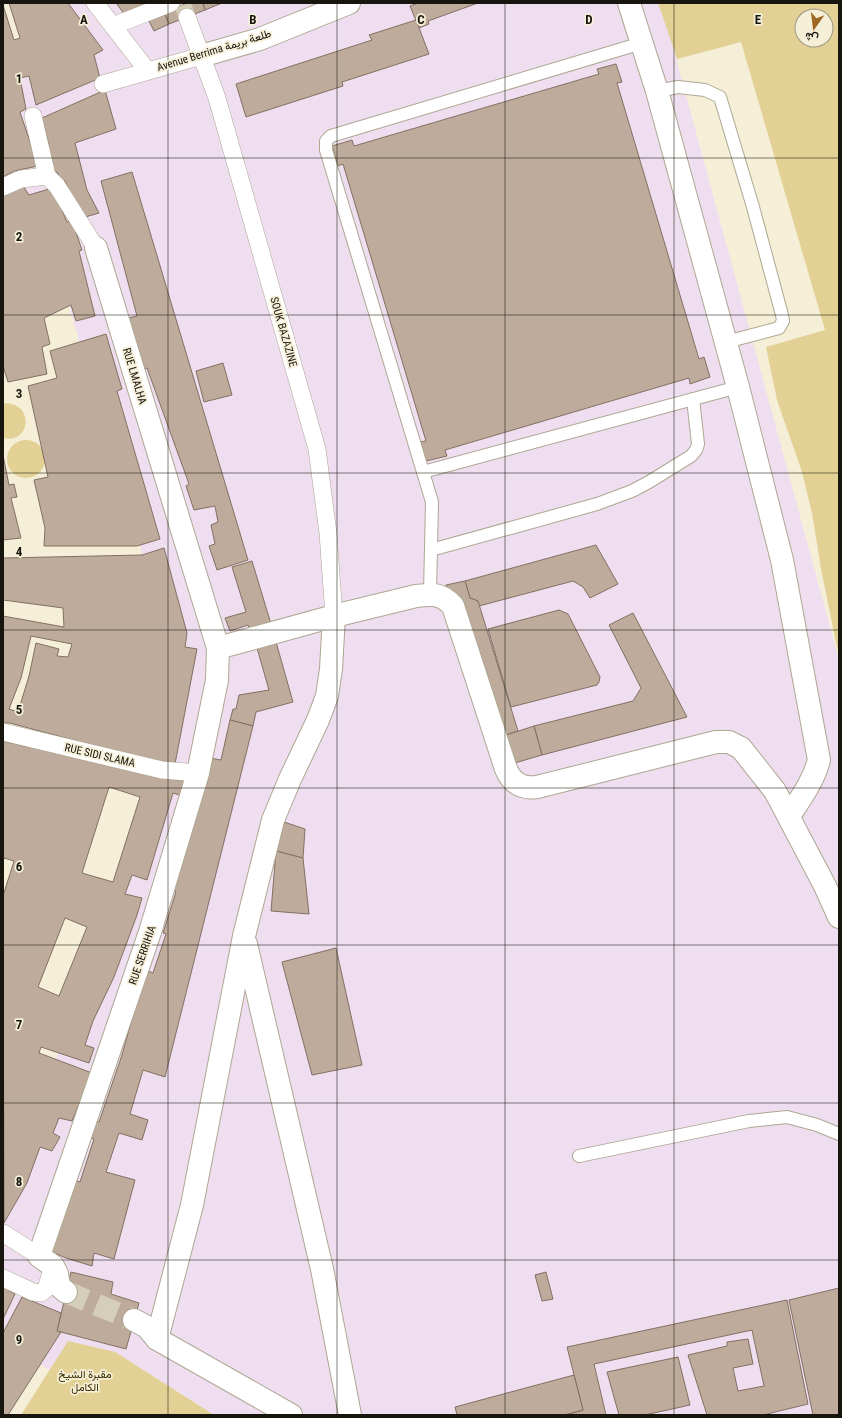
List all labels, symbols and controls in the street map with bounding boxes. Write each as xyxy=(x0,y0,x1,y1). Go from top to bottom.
north arrow xyxy=(794,8,834,48)
text: A xyxy=(80,12,88,27)
text: B xyxy=(249,12,257,27)
text: C xyxy=(417,12,425,27)
text: D xyxy=(585,12,593,27)
text: E xyxy=(755,12,762,27)
street label: Avenue Berrima طلعة بريمة xyxy=(155,27,273,74)
text: ش xyxy=(804,29,820,45)
text: 1 xyxy=(16,71,22,86)
text: 2 xyxy=(16,229,23,244)
street label: SOUK BAZAZINE xyxy=(267,296,300,369)
street label: RUE LMALHA xyxy=(120,346,149,407)
text: 3 xyxy=(16,386,22,401)
text: 4 xyxy=(16,544,23,559)
text: 5 xyxy=(16,702,23,717)
street label: RUE SIDI SLAMA xyxy=(63,741,137,770)
text: 6 xyxy=(16,859,23,874)
street label: RUE SERRIHIA xyxy=(126,923,159,986)
text: 7 xyxy=(16,1017,23,1032)
text: 8 xyxy=(16,1174,22,1189)
text: 9 xyxy=(16,1332,22,1347)
park label: مقبرة الشيخ الكامل xyxy=(58,1368,112,1394)

